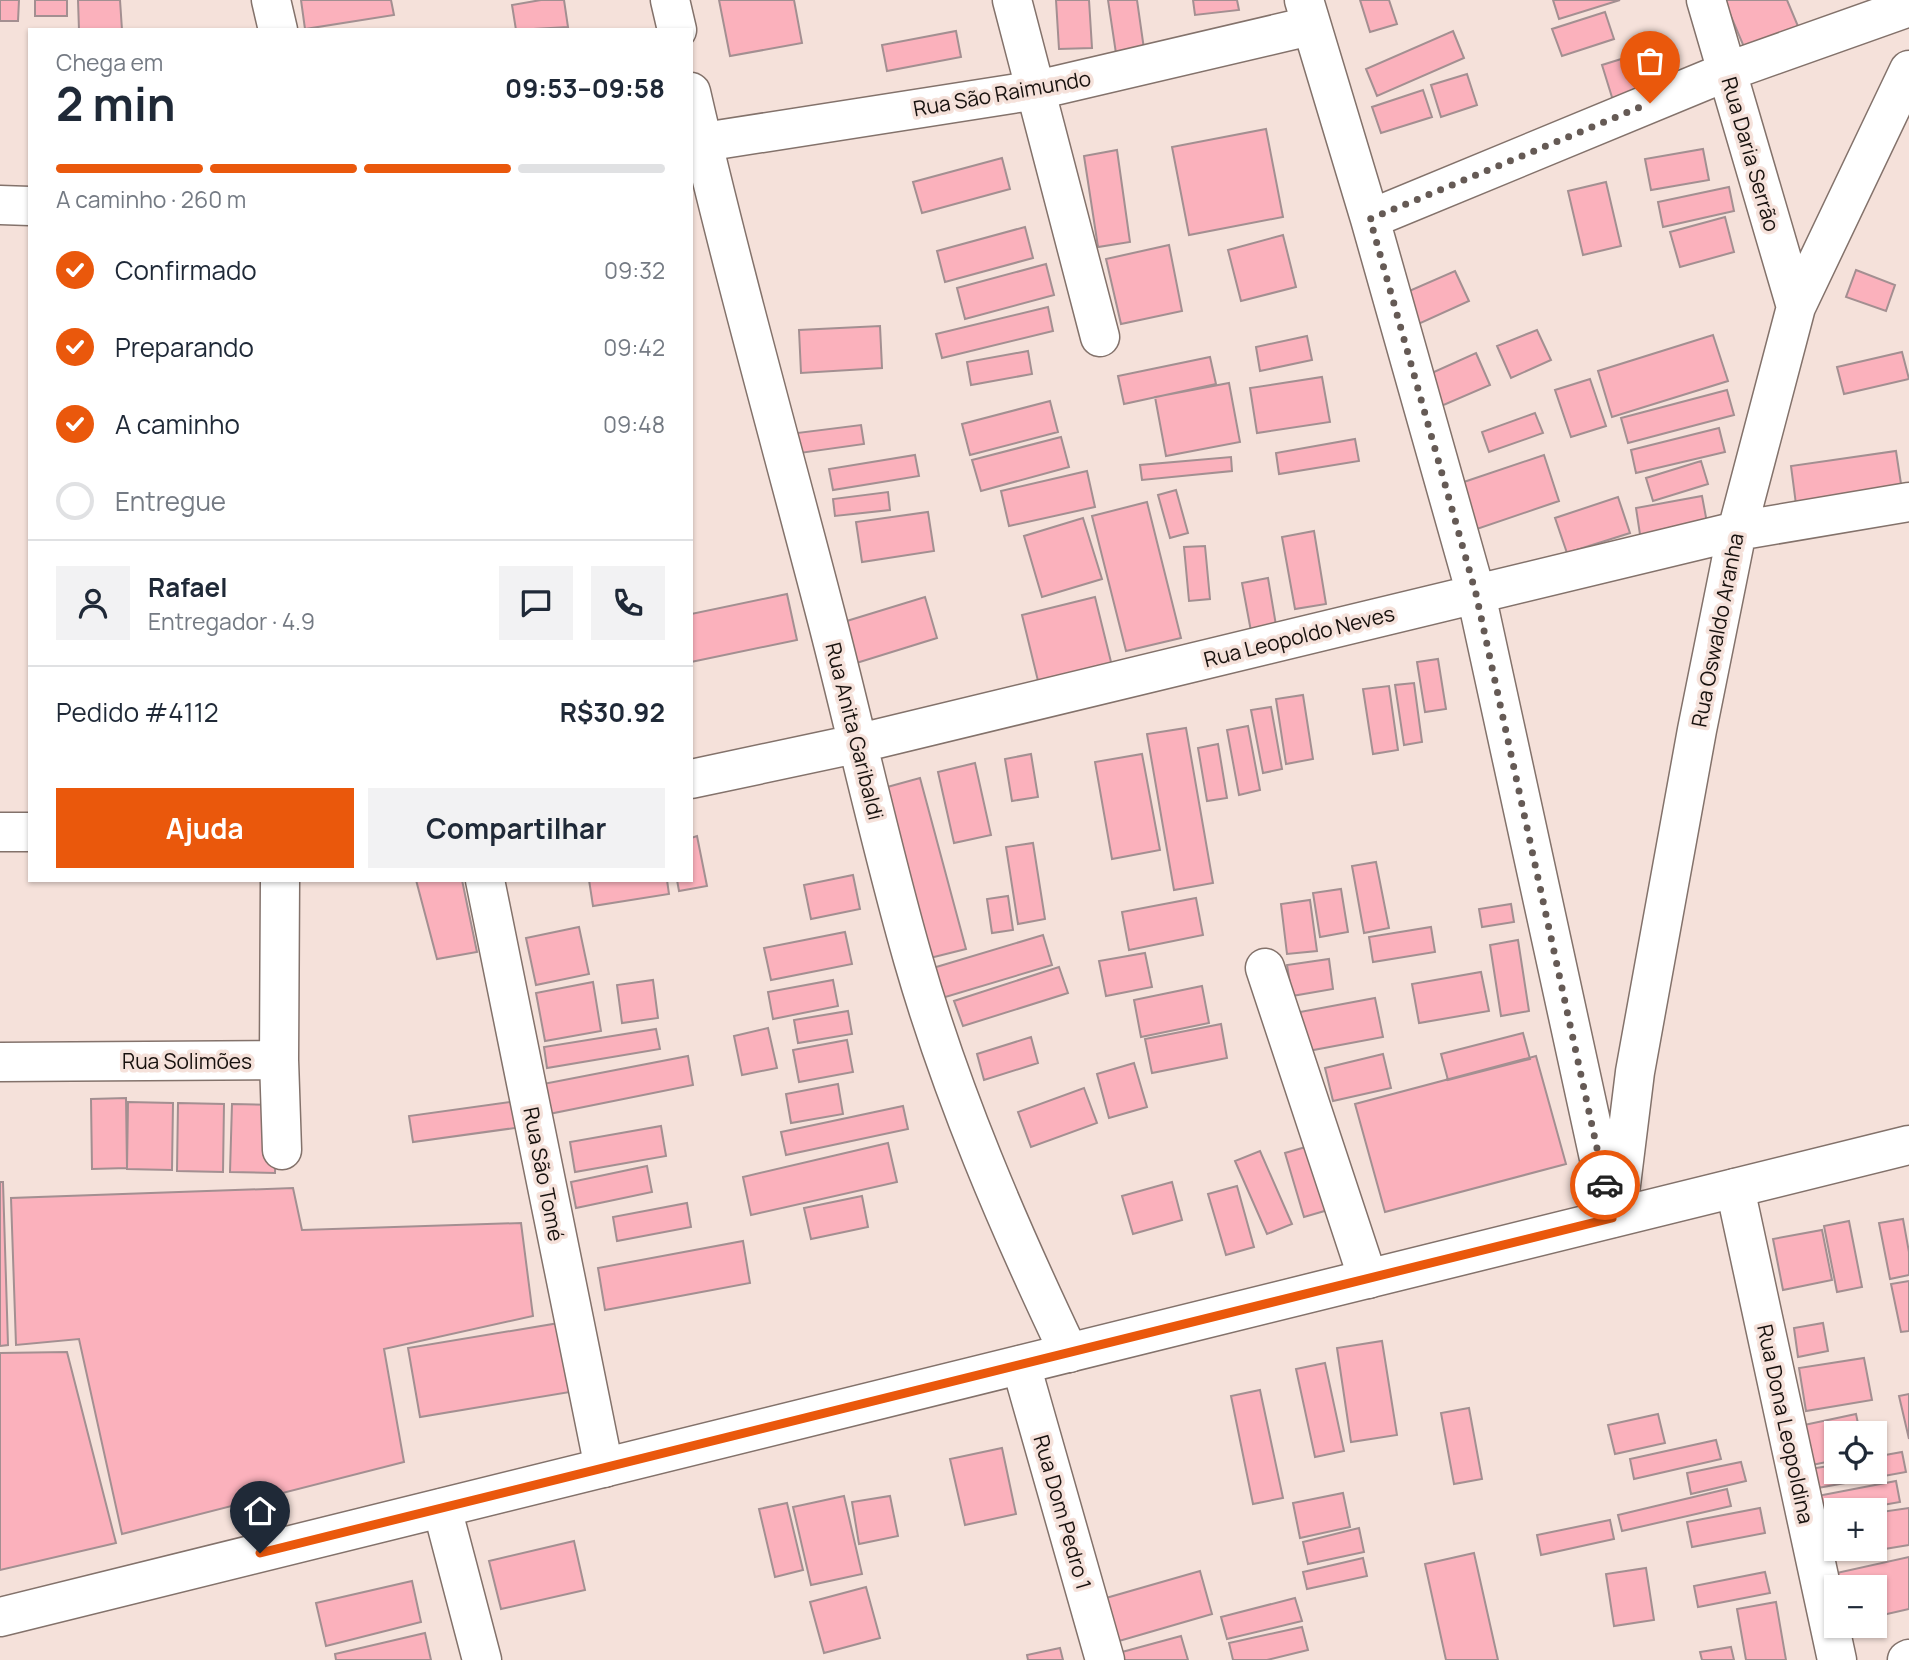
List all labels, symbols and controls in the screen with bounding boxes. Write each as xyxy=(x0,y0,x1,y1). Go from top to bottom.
pin xyxy=(1620,31,1680,103)
icon: bag xyxy=(1631,42,1669,80)
text: Chega em xyxy=(56,46,163,78)
street label: Rua São Raimundo xyxy=(911,64,1093,122)
text: 09:53–09:58 xyxy=(505,70,665,106)
text: 2 min xyxy=(56,72,176,135)
street label: Rua Daria Serrão xyxy=(1716,73,1786,235)
text: A caminho · 260 m xyxy=(56,183,246,215)
icon: check xyxy=(56,251,94,289)
text: Confirmado xyxy=(115,252,257,288)
text: 09:32 xyxy=(604,254,665,286)
icon: check xyxy=(56,328,94,366)
text: Preparando xyxy=(115,329,254,365)
text: 09:42 xyxy=(603,331,665,363)
icon: check xyxy=(56,405,94,443)
text: A caminho xyxy=(115,406,240,442)
text: 09:48 xyxy=(603,408,665,440)
text: Entregue xyxy=(115,483,226,519)
street label: Rua Oswaldo Aranha xyxy=(1684,531,1750,729)
button: person xyxy=(56,566,130,640)
button: chat xyxy=(499,566,573,640)
button: phone xyxy=(591,566,665,640)
text: Rafael xyxy=(148,569,228,605)
street label: Rua Leopoldo Neves xyxy=(1201,599,1397,673)
text: Entregador · 4.9 xyxy=(148,605,315,637)
street label: Rua Anita Garibaldi xyxy=(819,639,891,823)
text: Pedido #4112 xyxy=(56,694,219,730)
text: R$30.92 xyxy=(560,694,665,730)
button: Ajuda xyxy=(56,788,354,868)
button: Compartilhar xyxy=(368,788,665,868)
street label: Rua Solimões xyxy=(122,1047,252,1075)
street label: Rua São Tomé xyxy=(517,1104,571,1244)
courier xyxy=(1570,1150,1640,1220)
icon: car xyxy=(1586,1166,1624,1204)
street label: Rua Dona Leopoldina xyxy=(1751,1322,1821,1526)
map controls xyxy=(1824,1421,1887,1638)
button: locate xyxy=(1824,1421,1887,1484)
street label: Rua Dom Pedro 1 xyxy=(1028,1431,1098,1593)
pin xyxy=(230,1481,290,1553)
icon: home xyxy=(241,1492,279,1530)
button: + xyxy=(1824,1498,1887,1561)
button: − xyxy=(1824,1575,1887,1638)

